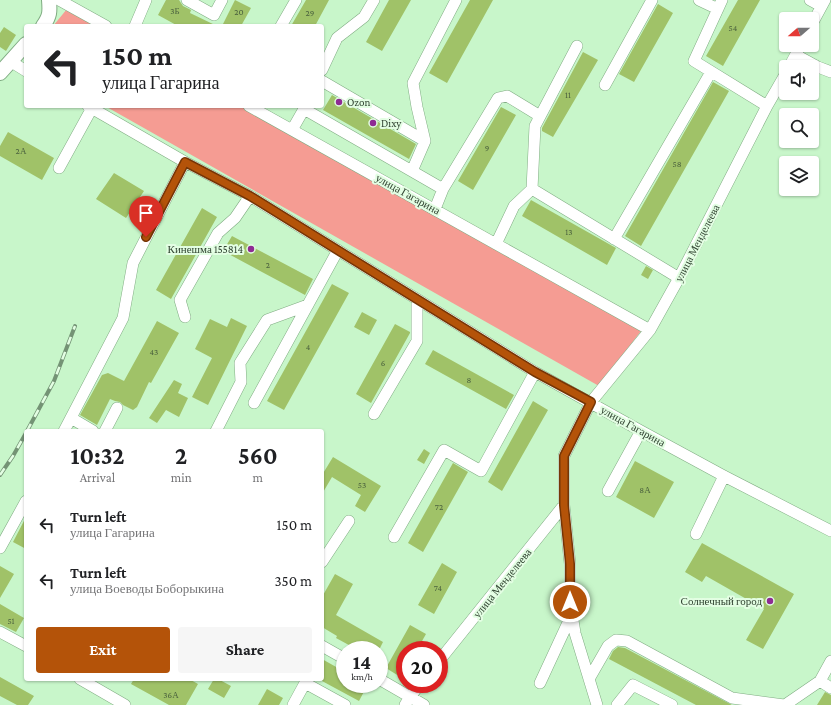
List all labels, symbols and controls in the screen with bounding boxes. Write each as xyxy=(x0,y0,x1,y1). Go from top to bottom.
house number: 3Б xyxy=(170,6,180,16)
house number: 20 xyxy=(234,7,244,17)
house number: 29 xyxy=(306,8,315,18)
north arrow xyxy=(779,12,819,52)
map controls xyxy=(779,12,819,196)
house number: 54 xyxy=(729,23,738,33)
icon: left xyxy=(36,40,88,92)
text: 150 m xyxy=(102,40,172,71)
button: sound xyxy=(779,60,819,100)
text: улица Гагарина xyxy=(102,73,219,93)
house number: 11 xyxy=(565,90,571,100)
place label: Ozon xyxy=(347,96,370,108)
marker: Ozon xyxy=(334,97,344,107)
button: search xyxy=(779,108,819,148)
place label: Dixy xyxy=(381,117,402,130)
marker: Dixy xyxy=(368,118,378,128)
house number: 9 xyxy=(485,143,490,153)
house number: 2А xyxy=(16,146,27,156)
button: layers xyxy=(779,156,819,196)
house number: 58 xyxy=(672,159,682,169)
street label: улица Гагарина xyxy=(374,171,442,217)
pin xyxy=(129,196,163,237)
icon: arrive xyxy=(135,202,157,224)
street label: улица Менделеева xyxy=(672,202,722,284)
house number: 13 xyxy=(565,227,573,237)
place label: Кинешма 155814 xyxy=(168,243,243,255)
marker: Кинешма 155814 xyxy=(246,244,256,254)
house number: 2 xyxy=(266,260,270,270)
house number: 4 xyxy=(306,342,311,352)
house number: 43 xyxy=(150,347,158,357)
house number: 6 xyxy=(381,358,386,368)
house number: 8 xyxy=(467,375,472,385)
street label: улица Гагарина xyxy=(599,403,667,449)
text: 10:32 xyxy=(70,442,124,469)
text: 2 xyxy=(175,442,187,469)
text: 560 xyxy=(238,442,278,469)
text: Arrival xyxy=(80,470,115,485)
text: min xyxy=(171,470,192,485)
text: m xyxy=(253,470,263,485)
house number: 53 xyxy=(358,480,366,490)
house number: 8А xyxy=(639,485,651,495)
house number: 72 xyxy=(435,502,443,512)
text: Turn left xyxy=(70,509,126,525)
icon: left xyxy=(36,514,58,536)
text: 150 m xyxy=(277,517,312,533)
text: улица Гагарина xyxy=(70,525,155,540)
street label: улица Менделеева xyxy=(470,546,534,620)
text: Turn left xyxy=(70,565,126,581)
icon: left xyxy=(36,570,58,592)
text: 350 m xyxy=(274,573,312,589)
text: улица Воеводы Боборыкина xyxy=(70,581,224,596)
position arrow xyxy=(549,581,591,623)
house number: 74 xyxy=(434,583,443,593)
place label: Солнечный город xyxy=(681,595,762,607)
marker: Солнечный город xyxy=(765,596,775,606)
house number: 51 xyxy=(7,616,15,626)
button: Exit xyxy=(36,627,170,673)
button: Share xyxy=(178,627,312,673)
speed limit sign: 20 xyxy=(396,641,448,693)
text: 14 xyxy=(353,651,371,673)
text: km/h xyxy=(351,671,373,682)
house number: 36А xyxy=(163,690,179,700)

